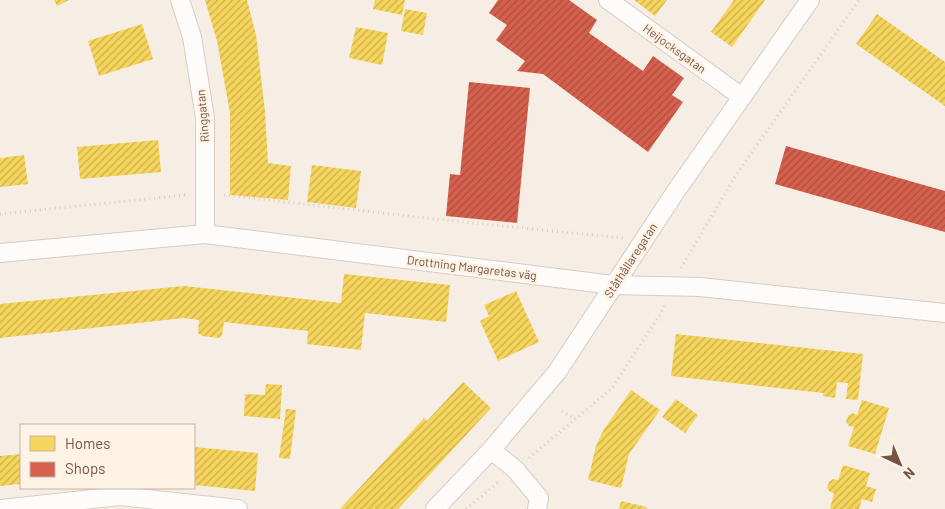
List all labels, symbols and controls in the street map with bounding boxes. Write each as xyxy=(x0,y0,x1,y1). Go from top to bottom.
street label: Heijocksgatan xyxy=(641,21,709,75)
street label: Ringgatan xyxy=(193,89,211,143)
street label: Ståthållaregatan xyxy=(601,220,659,300)
street label: Drottning Margaretas väg xyxy=(406,252,538,282)
legend xyxy=(20,424,195,489)
text: Homes xyxy=(65,434,110,452)
north arrow xyxy=(875,439,925,489)
text: Shops xyxy=(65,459,105,477)
text: N xyxy=(900,464,919,483)

